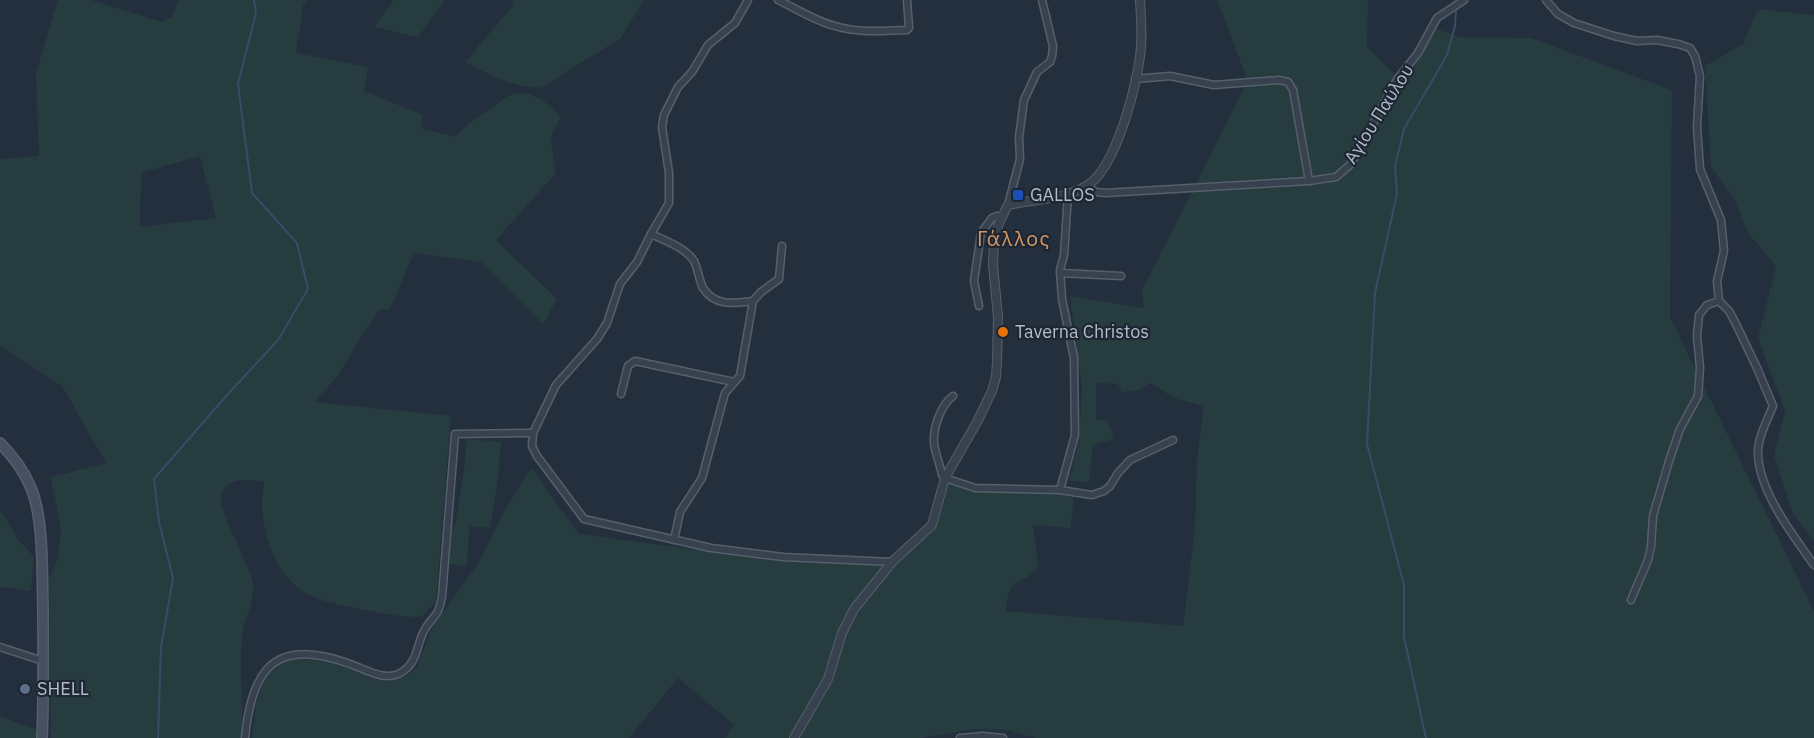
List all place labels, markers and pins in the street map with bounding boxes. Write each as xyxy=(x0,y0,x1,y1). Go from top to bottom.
place label: GALLOS xyxy=(1030,183,1095,206)
marker: GALLOS xyxy=(1011,188,1025,202)
place label: Taverna Christos xyxy=(1015,320,1149,343)
marker: Taverna Christos xyxy=(996,325,1010,339)
place label: SHELL xyxy=(37,677,89,700)
marker: SHELL xyxy=(18,682,32,696)

